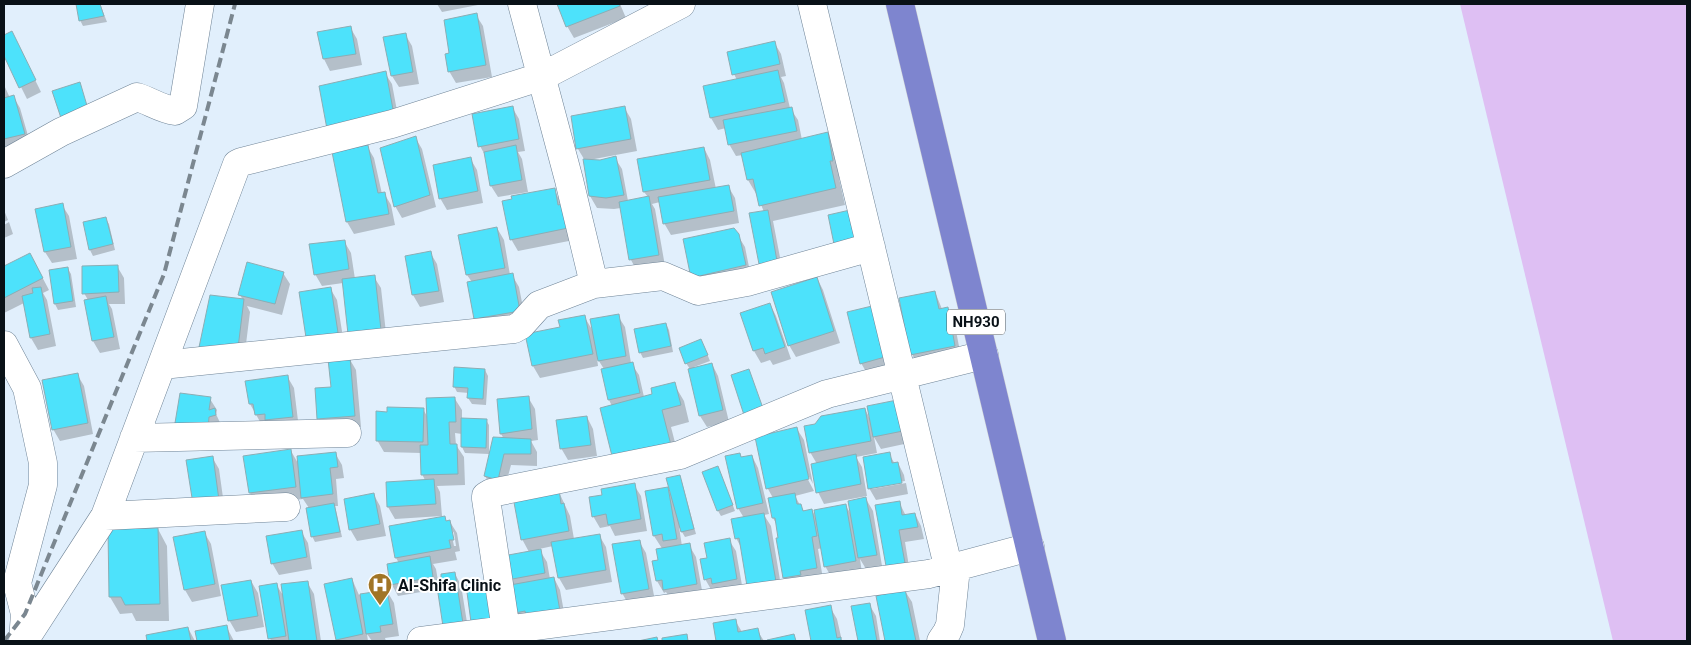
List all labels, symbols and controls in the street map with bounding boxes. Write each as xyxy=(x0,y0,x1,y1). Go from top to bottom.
road number: NH930 xyxy=(947,310,1005,334)
hospital icon: Al-Shifa Clinic xyxy=(367,572,393,606)
place label: Al-Shifa Clinic xyxy=(398,576,501,595)

